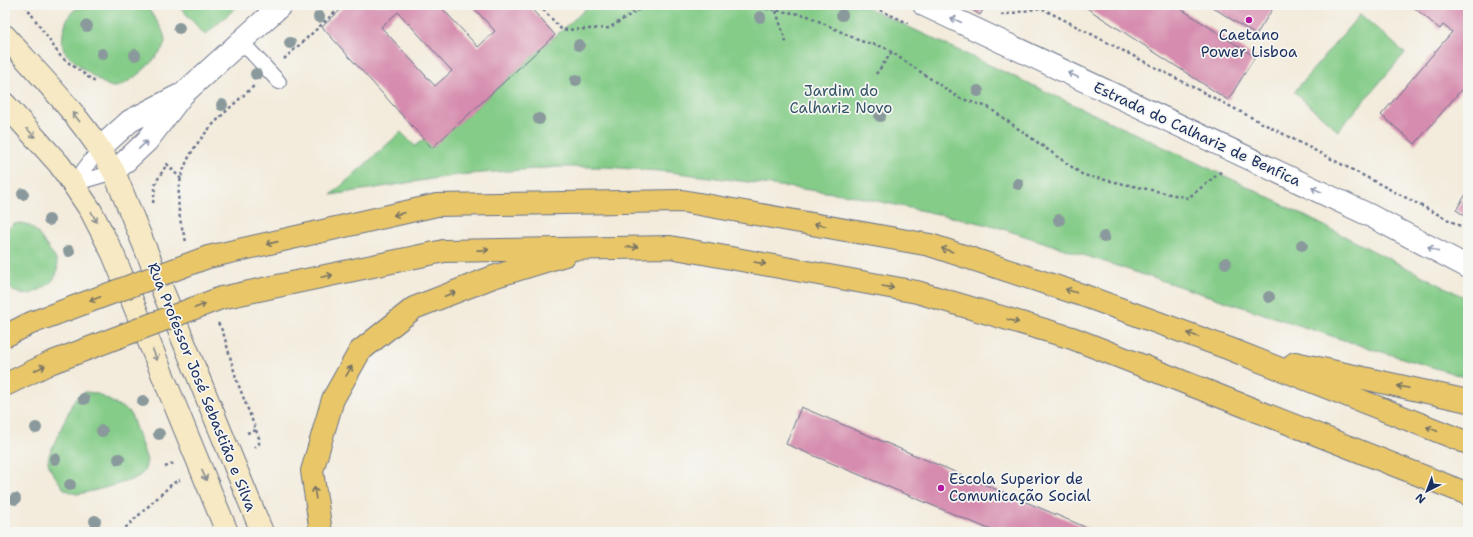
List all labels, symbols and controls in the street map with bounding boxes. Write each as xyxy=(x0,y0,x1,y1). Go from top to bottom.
marker: Caetano Power Lisboa xyxy=(1244,15,1254,25)
one-way arrow xyxy=(950,16,962,23)
place label: Caetano Power Lisboa xyxy=(1201,25,1298,62)
one-way arrow xyxy=(1067,71,1079,78)
street label: Estrada do Calhariz de Benfica xyxy=(1090,77,1305,191)
park label: Jardim do Calhariz Novo xyxy=(790,81,892,118)
one-way arrow xyxy=(72,112,80,123)
one-way arrow xyxy=(26,128,35,138)
one-way arrow xyxy=(138,141,148,150)
one-way arrow xyxy=(1312,186,1324,193)
one-way arrow xyxy=(91,210,98,222)
one-way arrow xyxy=(392,211,405,218)
one-way arrow xyxy=(814,221,827,229)
one-way arrow xyxy=(266,239,279,247)
one-way arrow xyxy=(625,243,638,251)
one-way arrow xyxy=(1428,244,1440,252)
one-way arrow xyxy=(476,246,489,254)
one-way arrow xyxy=(942,246,954,254)
street label: Rua Professor José Sebastião e Silva xyxy=(143,260,261,515)
one-way arrow xyxy=(753,260,766,268)
one-way arrow xyxy=(320,271,333,279)
one-way arrow xyxy=(881,283,894,291)
one-way arrow xyxy=(1064,287,1077,294)
one-way arrow xyxy=(443,289,455,297)
one-way arrow xyxy=(89,296,101,304)
one-way arrow xyxy=(194,302,206,310)
one-way arrow xyxy=(1007,318,1020,325)
one-way arrow xyxy=(1187,331,1199,339)
one-way arrow xyxy=(151,348,159,360)
one-way arrow xyxy=(34,364,46,371)
one-way arrow xyxy=(346,365,354,377)
one-way arrow xyxy=(1396,383,1409,390)
one-way arrow xyxy=(1426,424,1438,432)
one-way arrow xyxy=(201,469,208,481)
place label: Escola Superior de Comunicação Social xyxy=(949,469,1091,506)
north arrow xyxy=(1407,471,1447,511)
marker: Escola Superior de Comunicação Social xyxy=(936,483,946,493)
one-way arrow xyxy=(311,487,319,500)
text: N xyxy=(1412,489,1429,507)

